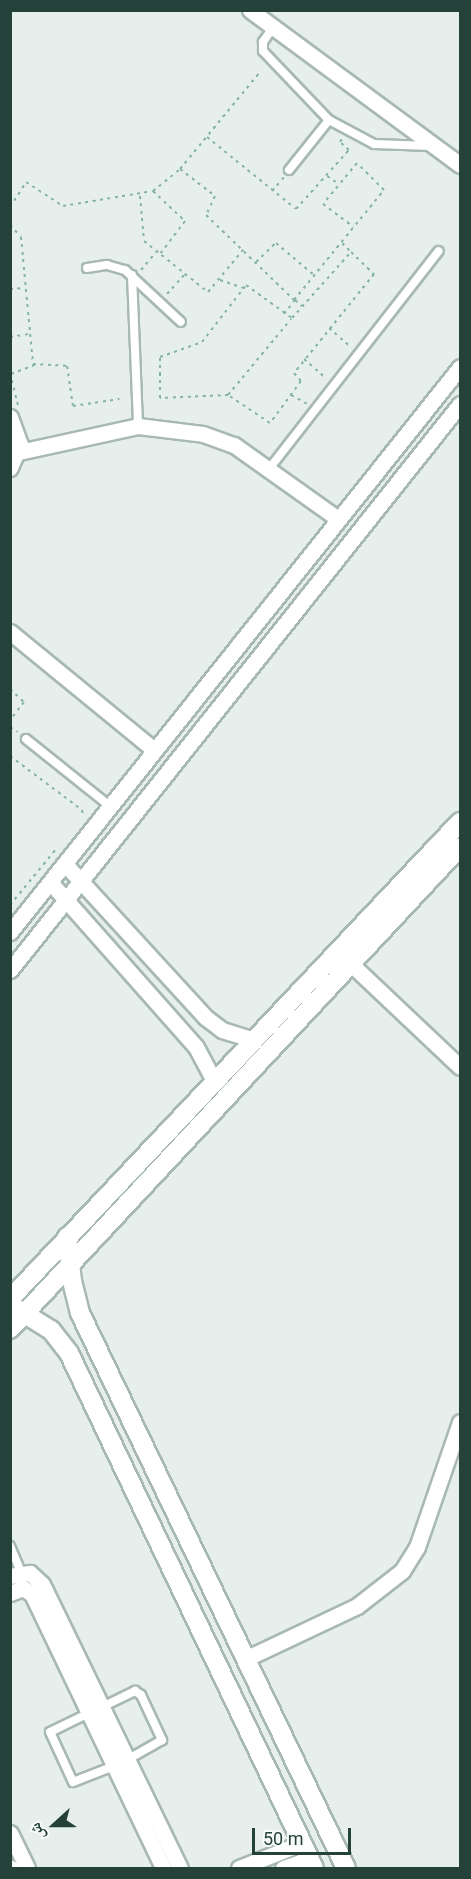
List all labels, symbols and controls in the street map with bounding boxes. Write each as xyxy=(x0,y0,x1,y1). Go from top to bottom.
north arrow xyxy=(24,1795,84,1855)
scale bar xyxy=(255,1816,354,1854)
text: ش xyxy=(25,1820,49,1843)
text: 50 m xyxy=(263,1828,303,1849)

